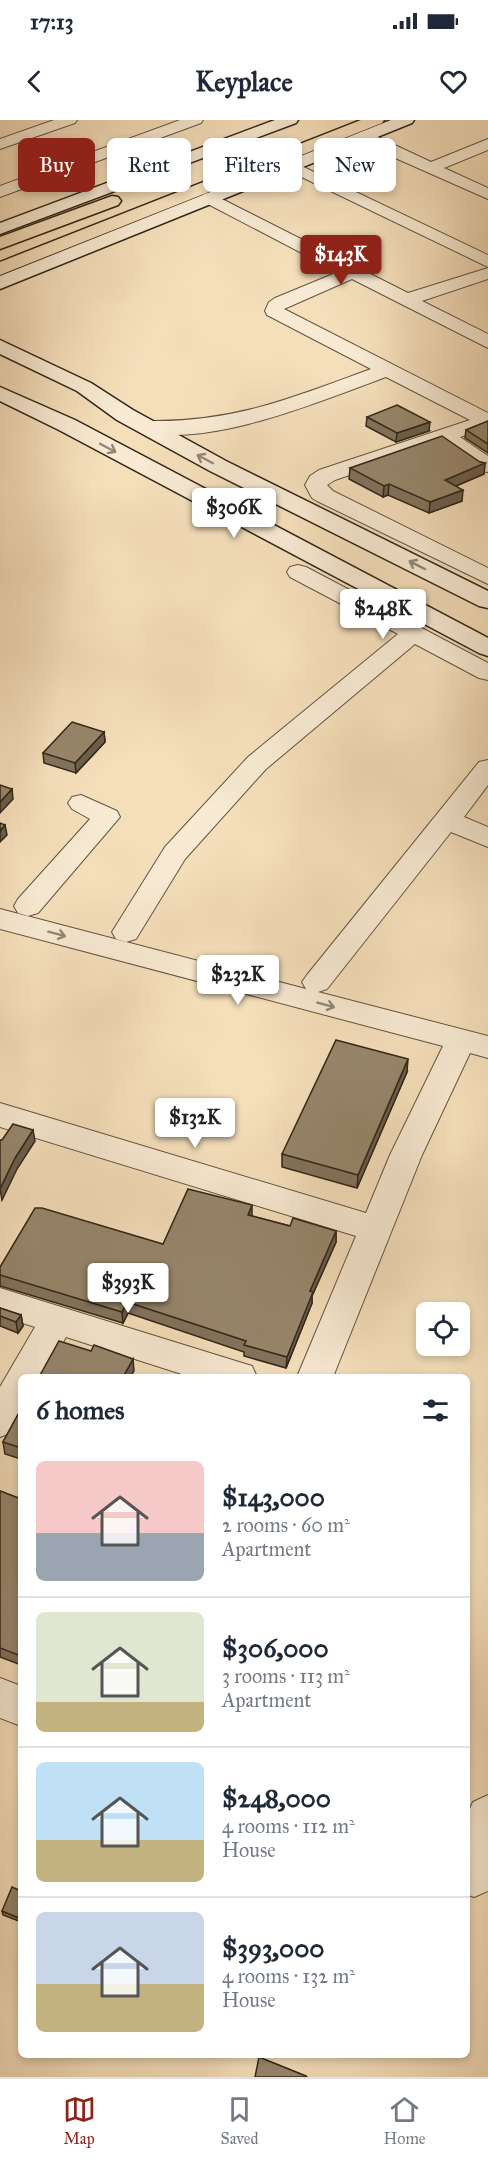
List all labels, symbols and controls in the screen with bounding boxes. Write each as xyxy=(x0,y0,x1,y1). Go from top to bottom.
text: 17:13 xyxy=(30,8,73,35)
icon: back xyxy=(18,65,51,98)
text: Keyplace xyxy=(195,65,293,98)
icon: heart xyxy=(437,65,470,98)
chip: Buy xyxy=(18,138,95,192)
chip: Rent xyxy=(107,138,191,192)
chip: Filters xyxy=(203,138,302,192)
chip: New xyxy=(314,138,396,192)
pin: $143K xyxy=(299,235,383,286)
text: $143K xyxy=(314,242,368,266)
one-way arrow xyxy=(99,443,117,454)
one-way arrow xyxy=(197,453,215,464)
pin: $306K xyxy=(192,488,276,539)
text: $306K xyxy=(206,495,262,519)
one-way arrow xyxy=(408,559,426,571)
pin: $248K xyxy=(341,589,425,640)
text: $248K xyxy=(354,596,412,620)
one-way arrow xyxy=(47,929,66,940)
pin: $232K xyxy=(196,955,280,1006)
text: $232K xyxy=(211,962,265,986)
one-way arrow xyxy=(317,999,336,1011)
pin: $132K xyxy=(153,1098,237,1149)
text: $132K xyxy=(169,1105,221,1129)
pin: $393K xyxy=(86,1263,170,1314)
text: $393K xyxy=(102,1270,154,1294)
map controls xyxy=(416,1302,470,1356)
button: locate xyxy=(416,1302,470,1356)
text: 6 homes xyxy=(36,1394,125,1426)
icon: filters xyxy=(419,1394,452,1427)
text: $143,000 xyxy=(222,1481,325,1513)
icon: home xyxy=(84,1485,156,1557)
text: 2 rooms · 60 m² xyxy=(222,1513,350,1537)
text: Apartment xyxy=(222,1537,311,1561)
text: $306,000 xyxy=(222,1632,329,1664)
icon: home xyxy=(84,1636,156,1708)
text: 3 rooms · 113 m² xyxy=(222,1664,350,1688)
text: Apartment xyxy=(222,1688,311,1712)
text: $248,000 xyxy=(222,1782,331,1814)
icon: home xyxy=(84,1786,156,1858)
text: 4 rooms · 112 m² xyxy=(222,1814,355,1838)
text: House xyxy=(222,1838,276,1862)
text: $393,000 xyxy=(222,1932,324,1964)
icon: home xyxy=(84,1936,156,2008)
text: 4 rooms · 132 m² xyxy=(222,1964,355,1988)
text: House xyxy=(222,1988,276,2012)
tab: Map xyxy=(63,2093,96,2148)
tab: Saved xyxy=(221,2093,259,2148)
tab: Home xyxy=(384,2093,425,2148)

